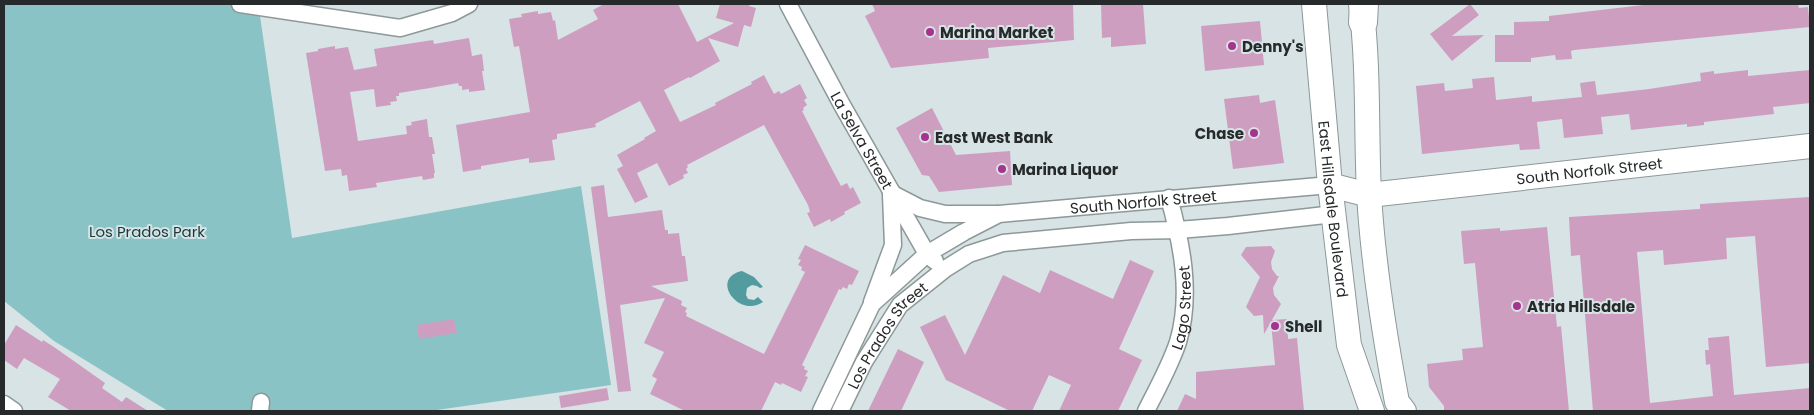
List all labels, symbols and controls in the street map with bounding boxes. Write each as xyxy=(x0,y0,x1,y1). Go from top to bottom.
place label: Marina Market xyxy=(940,22,1053,43)
marker: Marina Market xyxy=(924,26,936,38)
place label: Denny's xyxy=(1242,36,1304,57)
marker: Denny's xyxy=(1226,40,1238,52)
street label: La Selva Street xyxy=(826,88,898,193)
street label: East Hillsdale Boulevard xyxy=(1314,120,1354,299)
place label: Chase xyxy=(1195,123,1244,144)
place label: East West Bank xyxy=(935,127,1054,148)
marker: Chase xyxy=(1248,127,1260,139)
marker: East West Bank xyxy=(919,131,931,143)
street label: South Norfolk Street xyxy=(1515,152,1664,189)
place label: Marina Liquor xyxy=(1012,159,1119,180)
marker: Marina Liquor xyxy=(996,163,1008,175)
street label: South Norfolk Street xyxy=(1069,184,1217,218)
park label: Los Prados Park xyxy=(89,221,205,242)
street label: Lago Street xyxy=(1166,265,1195,352)
street label: Los Prados Street xyxy=(842,277,932,392)
place label: Atria Hillsdale xyxy=(1527,296,1635,317)
marker: Atria Hillsdale xyxy=(1511,300,1523,312)
place label: Shell xyxy=(1285,316,1322,337)
marker: Shell xyxy=(1269,320,1281,332)

